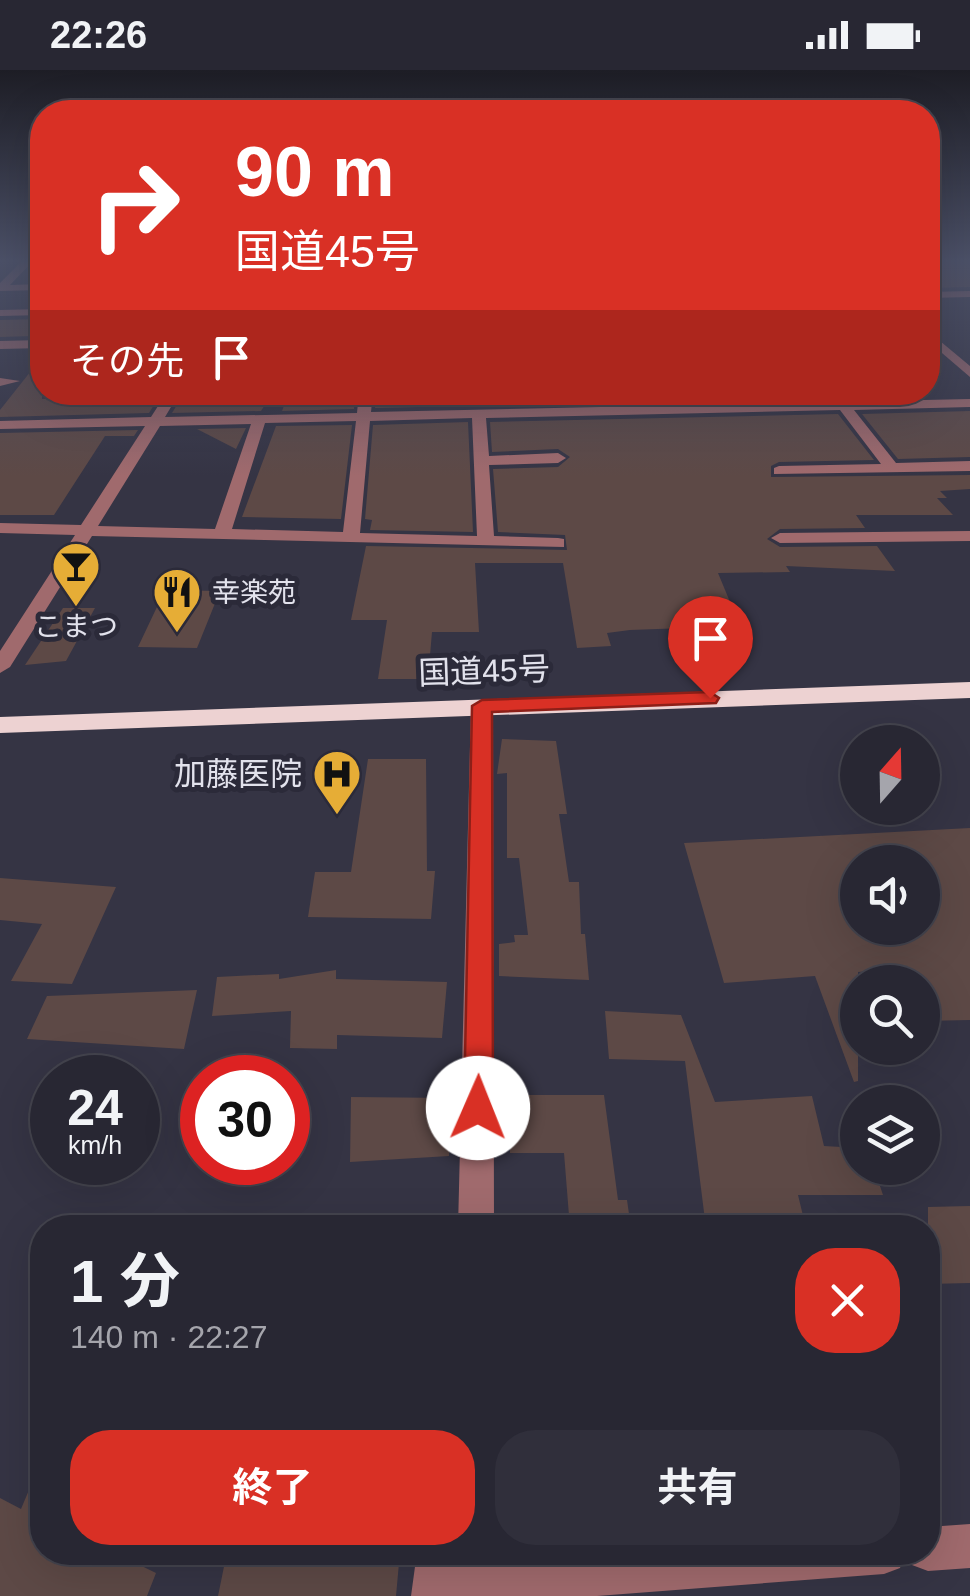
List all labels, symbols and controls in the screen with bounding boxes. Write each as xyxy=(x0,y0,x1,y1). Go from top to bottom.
text: 22:26 xyxy=(50,14,147,56)
text: 90 m xyxy=(235,133,395,211)
icon: right xyxy=(70,140,200,270)
text: 国道45号 xyxy=(235,226,420,277)
icon: arrive xyxy=(204,330,259,385)
text: その先 xyxy=(70,340,184,382)
bar icon: こまつ xyxy=(50,540,102,608)
restaurant icon: 幸楽苑 xyxy=(151,566,203,634)
place label: 幸楽苑 xyxy=(212,577,296,608)
pin xyxy=(668,596,753,699)
place label: こまつ xyxy=(34,611,118,642)
icon: arrive xyxy=(683,611,738,666)
street label: 国道45号 xyxy=(418,651,550,691)
north arrow xyxy=(840,725,940,825)
map controls xyxy=(840,725,940,1185)
hospital icon: 加藤医院 xyxy=(311,748,363,816)
place label: 加藤医院 xyxy=(174,756,302,792)
button: sound xyxy=(840,845,940,945)
button: search xyxy=(840,965,940,1065)
speed limit sign: 30 xyxy=(180,1055,310,1185)
position arrow xyxy=(426,1056,530,1160)
text: 24 xyxy=(67,1080,123,1136)
button: layers xyxy=(840,1085,940,1185)
text: km/h xyxy=(68,1131,122,1159)
text: 1 分 xyxy=(70,1248,180,1315)
button: close xyxy=(795,1248,900,1353)
text: 140 m · 22:27 xyxy=(70,1319,267,1355)
button: 終了 xyxy=(70,1430,475,1545)
button: 共有 xyxy=(495,1430,900,1545)

